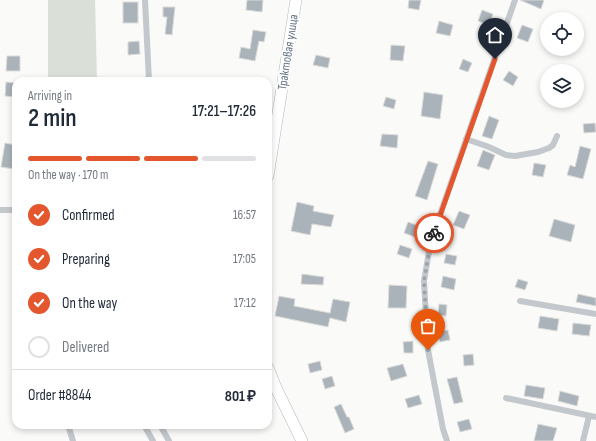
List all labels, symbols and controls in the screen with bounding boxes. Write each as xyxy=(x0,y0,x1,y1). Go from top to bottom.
map controls xyxy=(540,12,584,108)
button: locate xyxy=(540,12,584,56)
street label: Трактовая улица xyxy=(274,13,302,91)
pin xyxy=(478,18,512,59)
icon: home xyxy=(484,24,506,46)
button: layers xyxy=(540,64,584,108)
text: Arriving in xyxy=(28,88,72,104)
text: 17:21–17:26 xyxy=(192,102,256,121)
text: 2 min xyxy=(28,103,77,134)
text: On the way · 170 m xyxy=(28,167,108,183)
icon: check xyxy=(28,204,50,226)
text: Confirmed xyxy=(62,206,115,225)
text: 16:57 xyxy=(233,207,256,223)
courier xyxy=(414,213,454,253)
icon: bike xyxy=(423,222,445,244)
icon: check xyxy=(28,248,50,270)
text: Preparing xyxy=(62,250,110,269)
text: 17:05 xyxy=(233,251,256,267)
icon: check xyxy=(28,292,50,314)
text: On the way xyxy=(62,294,117,313)
text: 17:12 xyxy=(234,295,256,311)
pin xyxy=(411,309,445,350)
icon: bag xyxy=(417,315,439,337)
text: Delivered xyxy=(62,338,109,357)
text: Order #8844 xyxy=(28,386,91,405)
text: 801 ₽ xyxy=(225,387,256,406)

